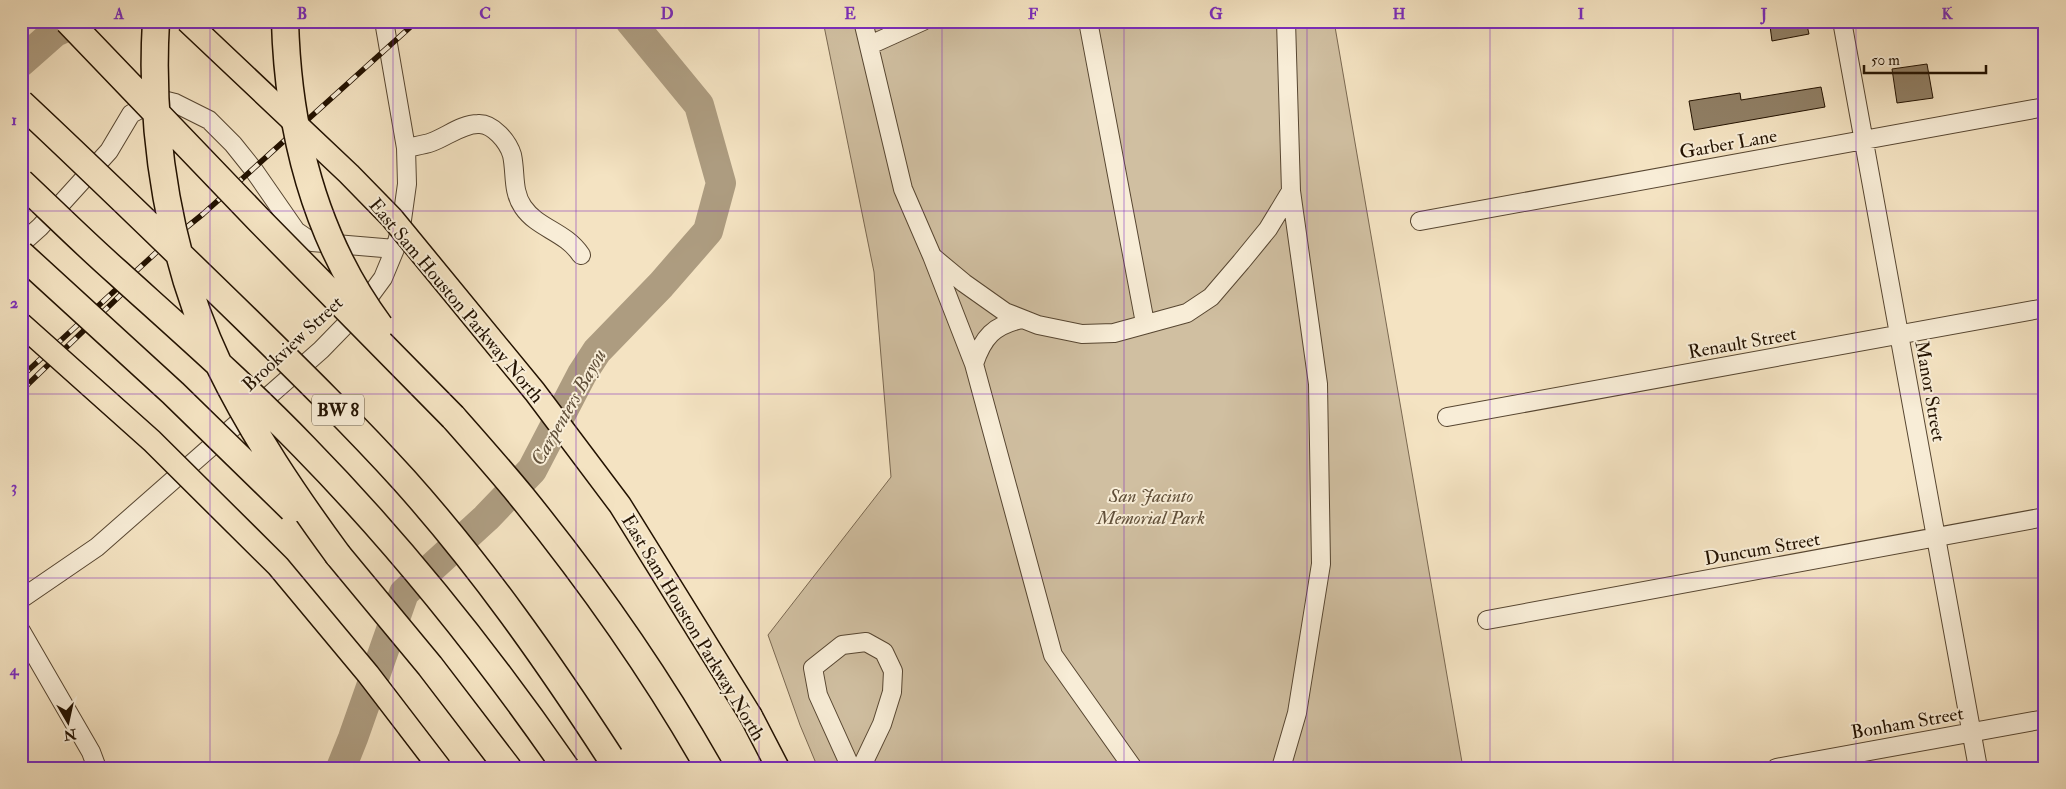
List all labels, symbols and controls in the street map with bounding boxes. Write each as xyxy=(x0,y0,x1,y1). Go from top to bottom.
text: A xyxy=(113,4,125,24)
text: B xyxy=(297,4,307,24)
text: C xyxy=(479,4,491,24)
text: D xyxy=(660,4,674,24)
text: E xyxy=(844,4,856,24)
text: F xyxy=(1028,4,1038,24)
text: G xyxy=(1209,4,1223,24)
text: H xyxy=(1392,4,1406,24)
text: I xyxy=(1578,4,1585,24)
text: J xyxy=(1760,4,1768,25)
text: K xyxy=(1941,4,1953,24)
scale bar xyxy=(1864,42,1986,74)
text: 50 m xyxy=(1871,51,1900,70)
text: 1 xyxy=(11,110,17,130)
street label: Garber Lane xyxy=(1678,124,1779,164)
street label: East Sam Houston Parkway North xyxy=(363,193,549,408)
street label: Brookview Street xyxy=(237,291,348,397)
text: 2 xyxy=(10,293,18,313)
street label: Renault Street xyxy=(1686,322,1798,364)
street label: Manor Street xyxy=(1909,339,1951,443)
water label: Carpenters Bayou xyxy=(525,345,612,470)
road number: BW 8 xyxy=(312,394,364,426)
text: 3 xyxy=(11,477,17,497)
park label: San Jacinto Memorial Park xyxy=(1096,484,1205,530)
street label: East Sam Houston Parkway North xyxy=(616,510,770,745)
street label: Duncum Street xyxy=(1702,527,1822,571)
text: 4 xyxy=(9,660,20,680)
north arrow xyxy=(42,696,92,746)
street label: Bonham Street xyxy=(1849,701,1965,745)
text: N xyxy=(62,725,78,744)

